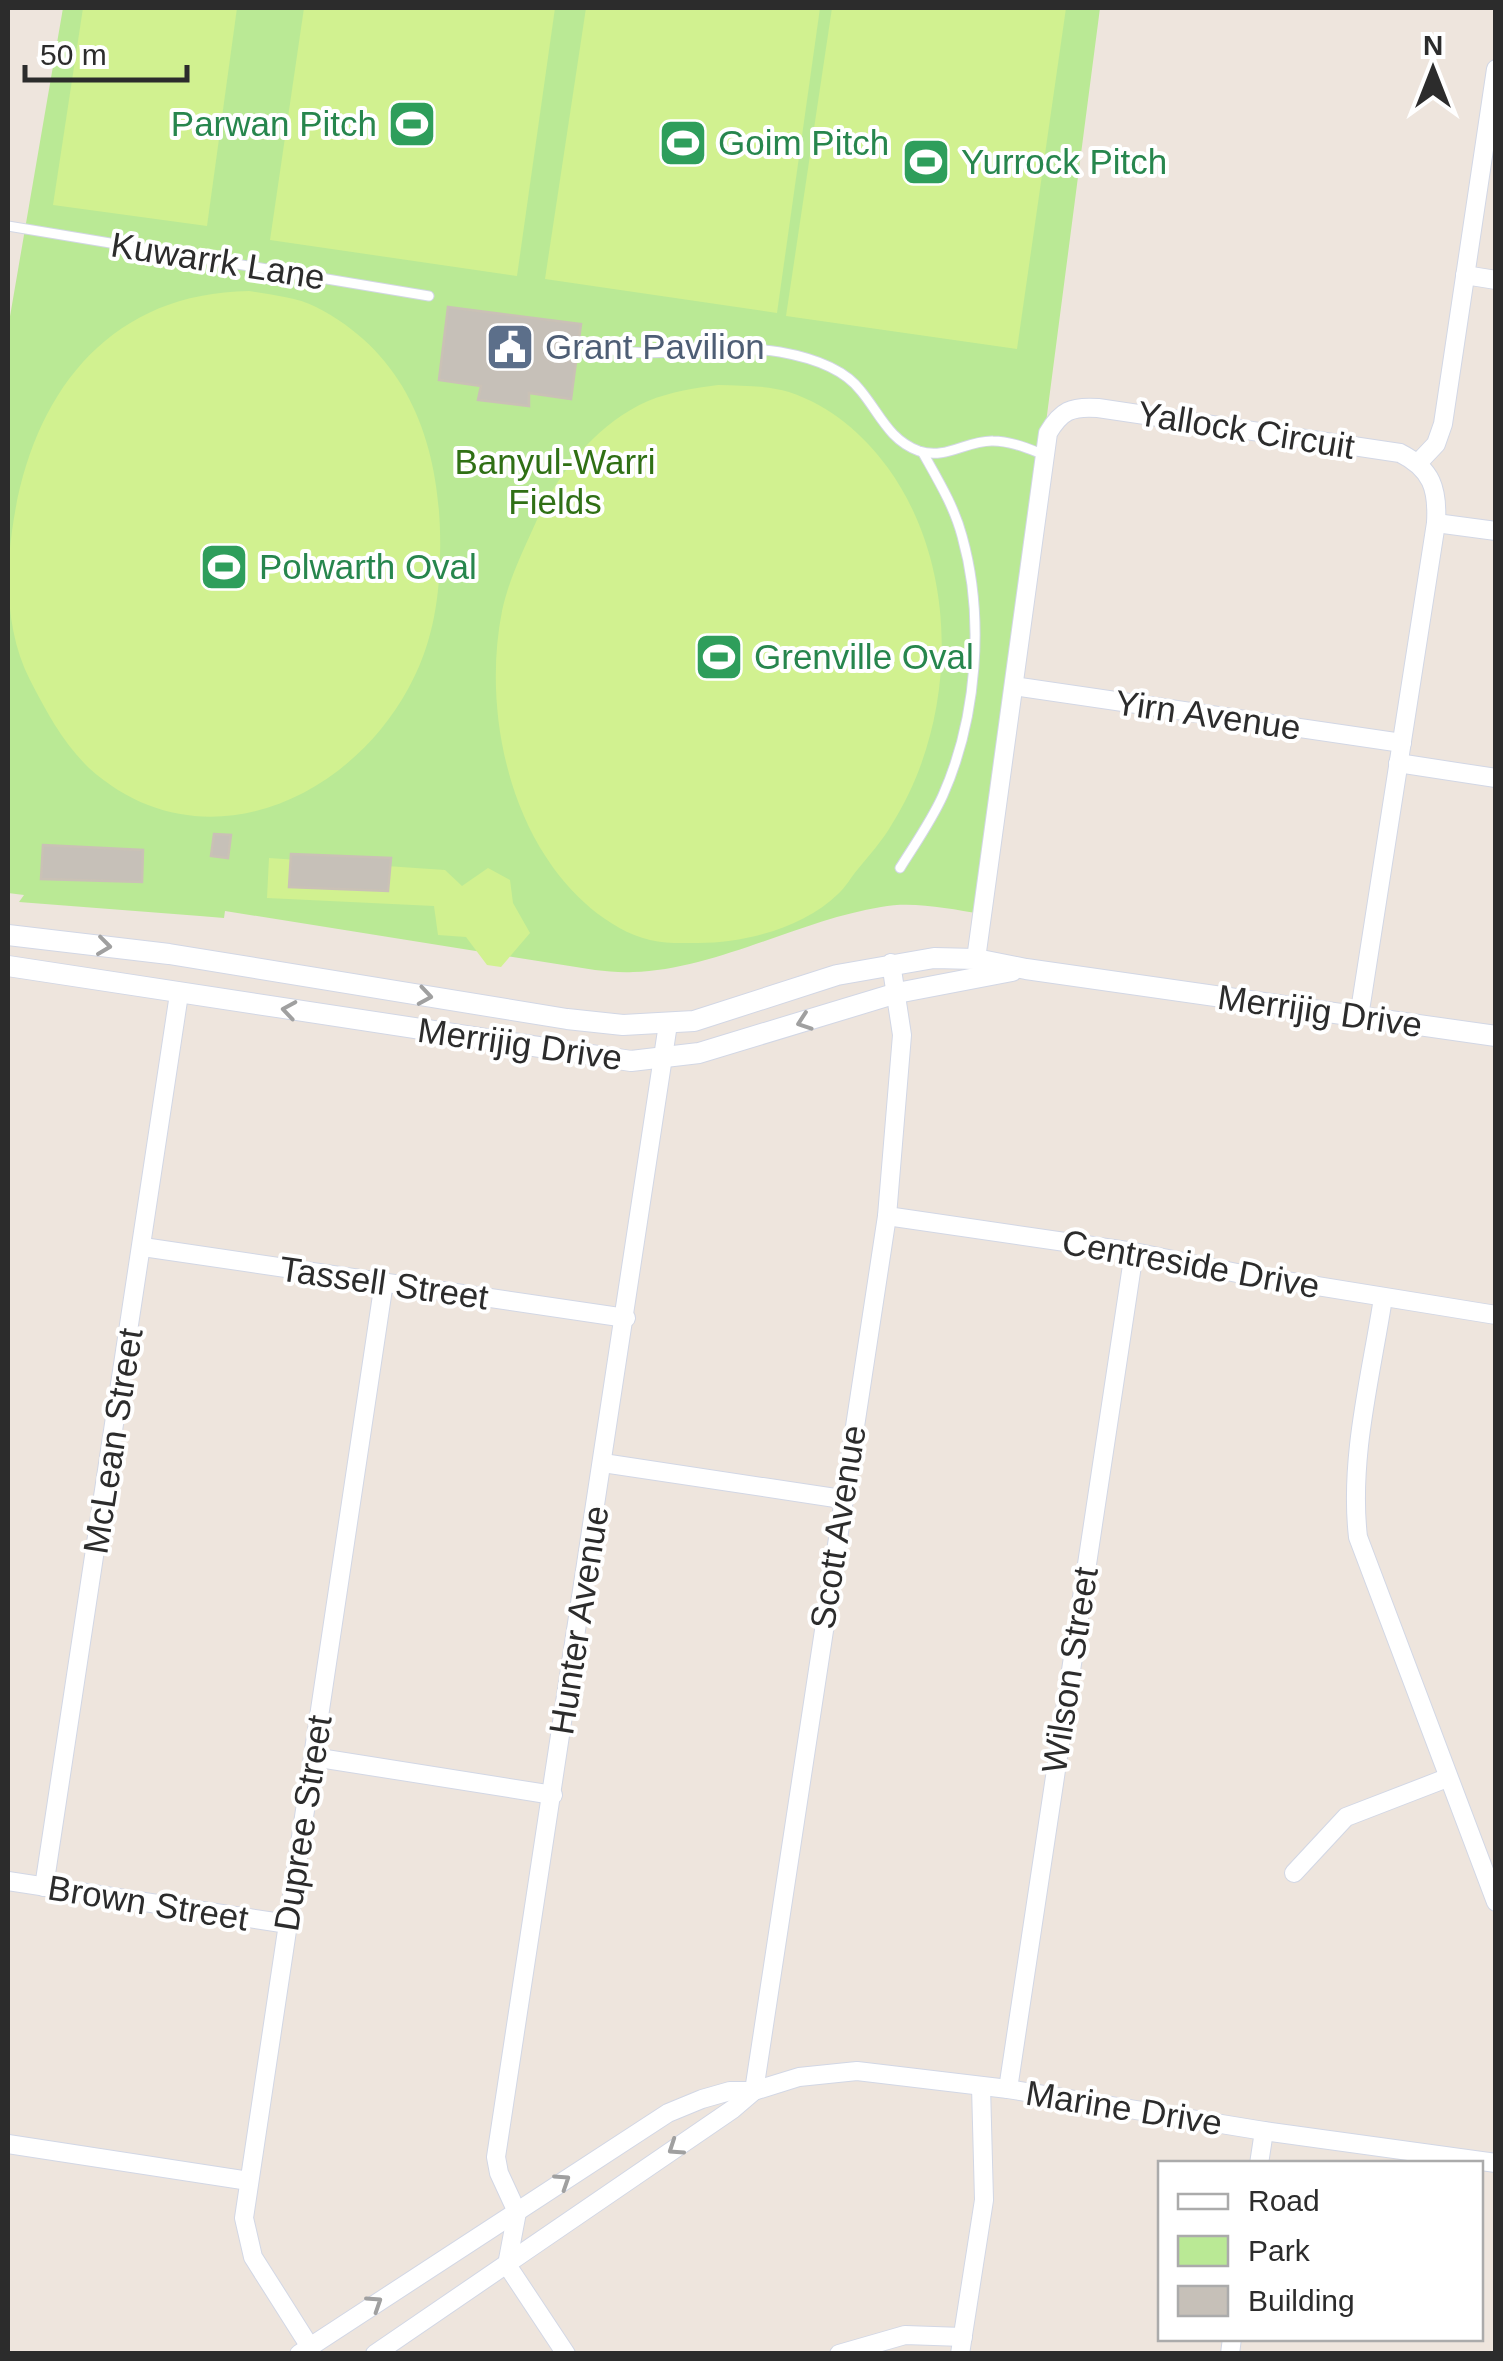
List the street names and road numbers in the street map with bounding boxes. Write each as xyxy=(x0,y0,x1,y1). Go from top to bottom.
street label: Kuwarrk Lane xyxy=(108,224,328,297)
street label: Yallock Circuit xyxy=(1135,393,1358,466)
street label: Yirn Avenue xyxy=(1113,682,1303,747)
street label: Merrijig Drive xyxy=(1215,977,1425,1044)
street label: Merrijig Drive xyxy=(415,1010,625,1077)
street label: Centreside Drive xyxy=(1059,1222,1323,1305)
street label: Tassell Street xyxy=(277,1249,491,1316)
street label: McLean Street xyxy=(75,1325,150,1556)
street label: Scott Avenue xyxy=(802,1422,873,1632)
street label: Hunter Avenue xyxy=(541,1503,616,1737)
street label: Wilson Street xyxy=(1034,1564,1105,1776)
street label: Dupree Street xyxy=(266,1712,339,1934)
street label: Brown Street xyxy=(45,1867,251,1938)
street label: Marine Drive xyxy=(1023,2073,1225,2142)

